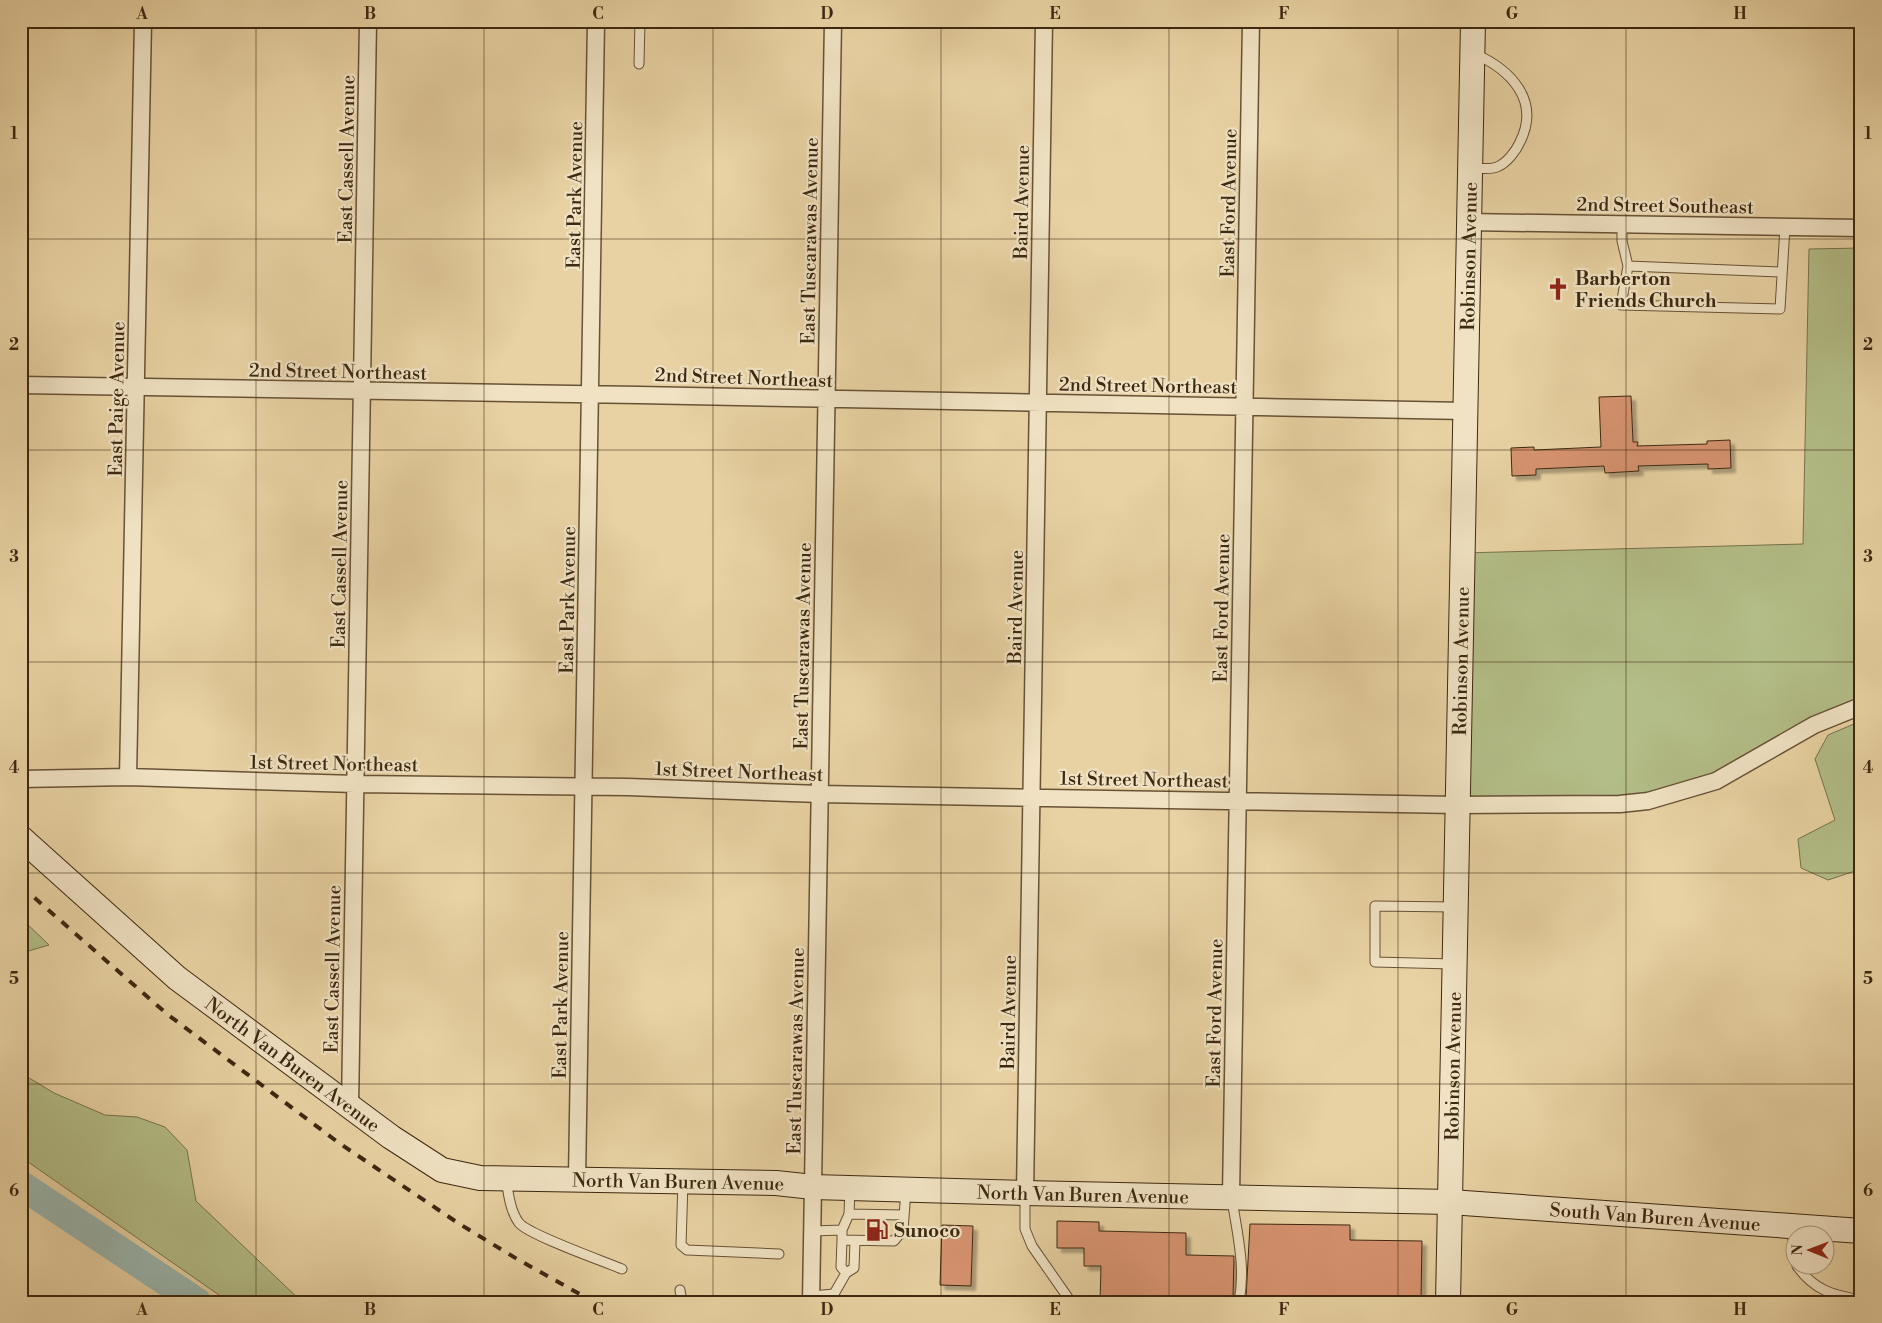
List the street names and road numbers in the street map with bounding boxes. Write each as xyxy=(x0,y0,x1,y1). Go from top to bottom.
street label: East Cassell Avenue xyxy=(334,75,360,243)
street label: East Park Avenue xyxy=(562,121,588,269)
street label: East Ford Avenue xyxy=(1216,128,1242,278)
street label: East Tuscarawas Avenue xyxy=(796,137,824,345)
street label: Baird Avenue xyxy=(1009,144,1035,261)
street label: Robinson Avenue xyxy=(1456,181,1483,331)
street label: 2nd Street Southeast xyxy=(1576,192,1754,220)
street label: East Paige Avenue xyxy=(104,321,130,477)
street label: 2nd Street Northeast xyxy=(249,358,428,386)
street label: 2nd Street Northeast xyxy=(654,363,834,393)
street label: 2nd Street Northeast xyxy=(1059,372,1238,400)
street label: East Cassell Avenue xyxy=(327,480,353,648)
street label: East Park Avenue xyxy=(555,526,581,674)
street label: East Ford Avenue xyxy=(1209,533,1235,683)
street label: East Tuscarawas Avenue xyxy=(789,542,817,750)
street label: Baird Avenue xyxy=(1003,549,1029,666)
street label: Robinson Avenue xyxy=(1448,586,1475,736)
street label: 1st Street Northeast xyxy=(249,751,419,777)
street label: 1st Street Northeast xyxy=(654,757,824,787)
street label: 1st Street Northeast xyxy=(1059,767,1229,793)
street label: East Cassell Avenue xyxy=(320,885,346,1053)
street label: East Park Avenue xyxy=(548,931,574,1079)
street label: East Ford Avenue xyxy=(1202,938,1228,1088)
street label: East Tuscarawas Avenue xyxy=(782,947,810,1155)
street label: Baird Avenue xyxy=(996,954,1022,1071)
street label: Robinson Avenue xyxy=(1440,991,1467,1141)
street label: North Van Buren Avenue xyxy=(200,992,385,1138)
street label: North Van Buren Avenue xyxy=(572,1169,785,1197)
street label: North Van Buren Avenue xyxy=(976,1181,1189,1209)
street label: South Van Buren Avenue xyxy=(1549,1198,1761,1237)

